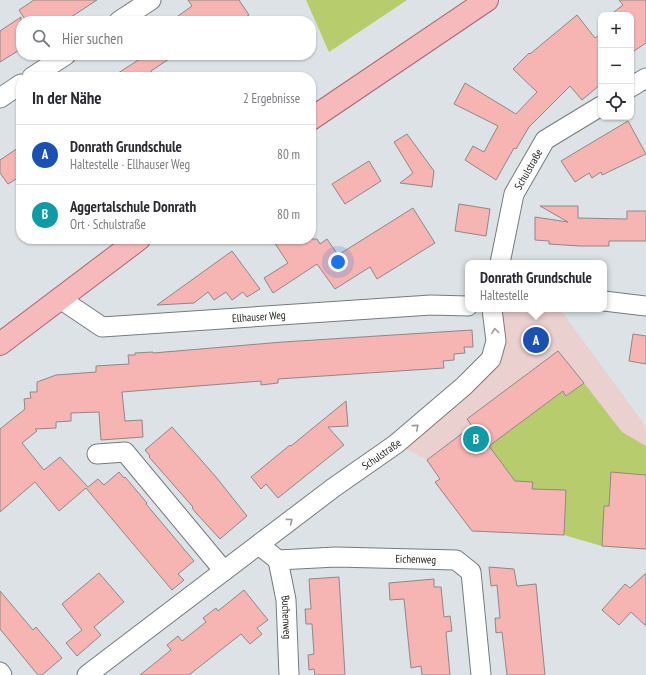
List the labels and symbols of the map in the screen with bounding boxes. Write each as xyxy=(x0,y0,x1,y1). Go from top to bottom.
street label: Schulstraße xyxy=(511,146,546,192)
your location xyxy=(328,252,348,272)
street label: Ellhauser Weg xyxy=(232,308,286,325)
pin: A xyxy=(523,325,549,355)
one-way arrow xyxy=(491,328,500,334)
one-way arrow xyxy=(411,424,419,431)
pin: B xyxy=(463,424,489,454)
street label: Schulstraße xyxy=(359,435,404,473)
one-way arrow xyxy=(285,519,292,526)
street label: Eichenweg xyxy=(395,551,437,567)
street label: Buchenweg xyxy=(278,594,295,640)

